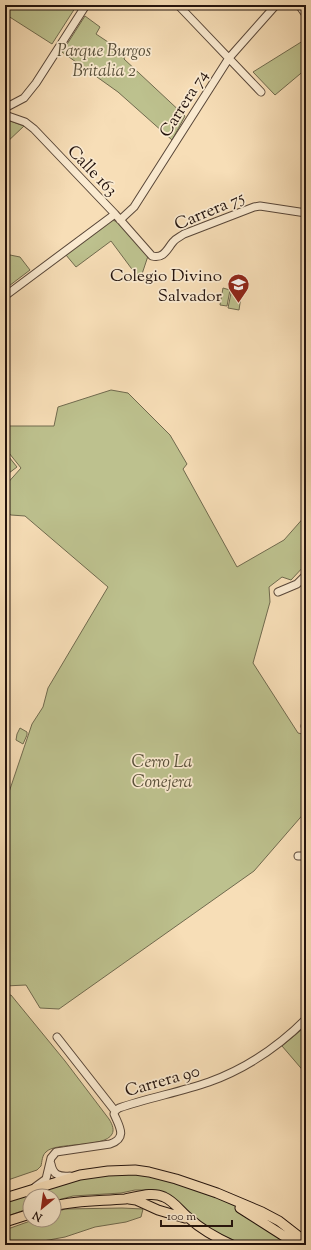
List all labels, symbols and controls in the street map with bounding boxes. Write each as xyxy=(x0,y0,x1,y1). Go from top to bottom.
park label: Parque Burgos Britalia 2 xyxy=(57,40,151,84)
street label: Carrera 74 xyxy=(155,65,215,142)
street label: Calle 163 xyxy=(61,140,122,203)
street label: Carrera 75 xyxy=(171,186,249,237)
place label: Colegio Divino Salvador xyxy=(110,265,223,309)
school or university icon: Colegio Divino Salvador xyxy=(225,272,251,305)
park label: Cerro La Conejera xyxy=(132,751,193,795)
street label: Carrera 90 xyxy=(122,1060,203,1104)
north arrow xyxy=(22,1188,62,1228)
scale bar xyxy=(161,1202,232,1228)
text: N xyxy=(30,1207,46,1225)
text: 100 m xyxy=(167,1208,196,1226)

